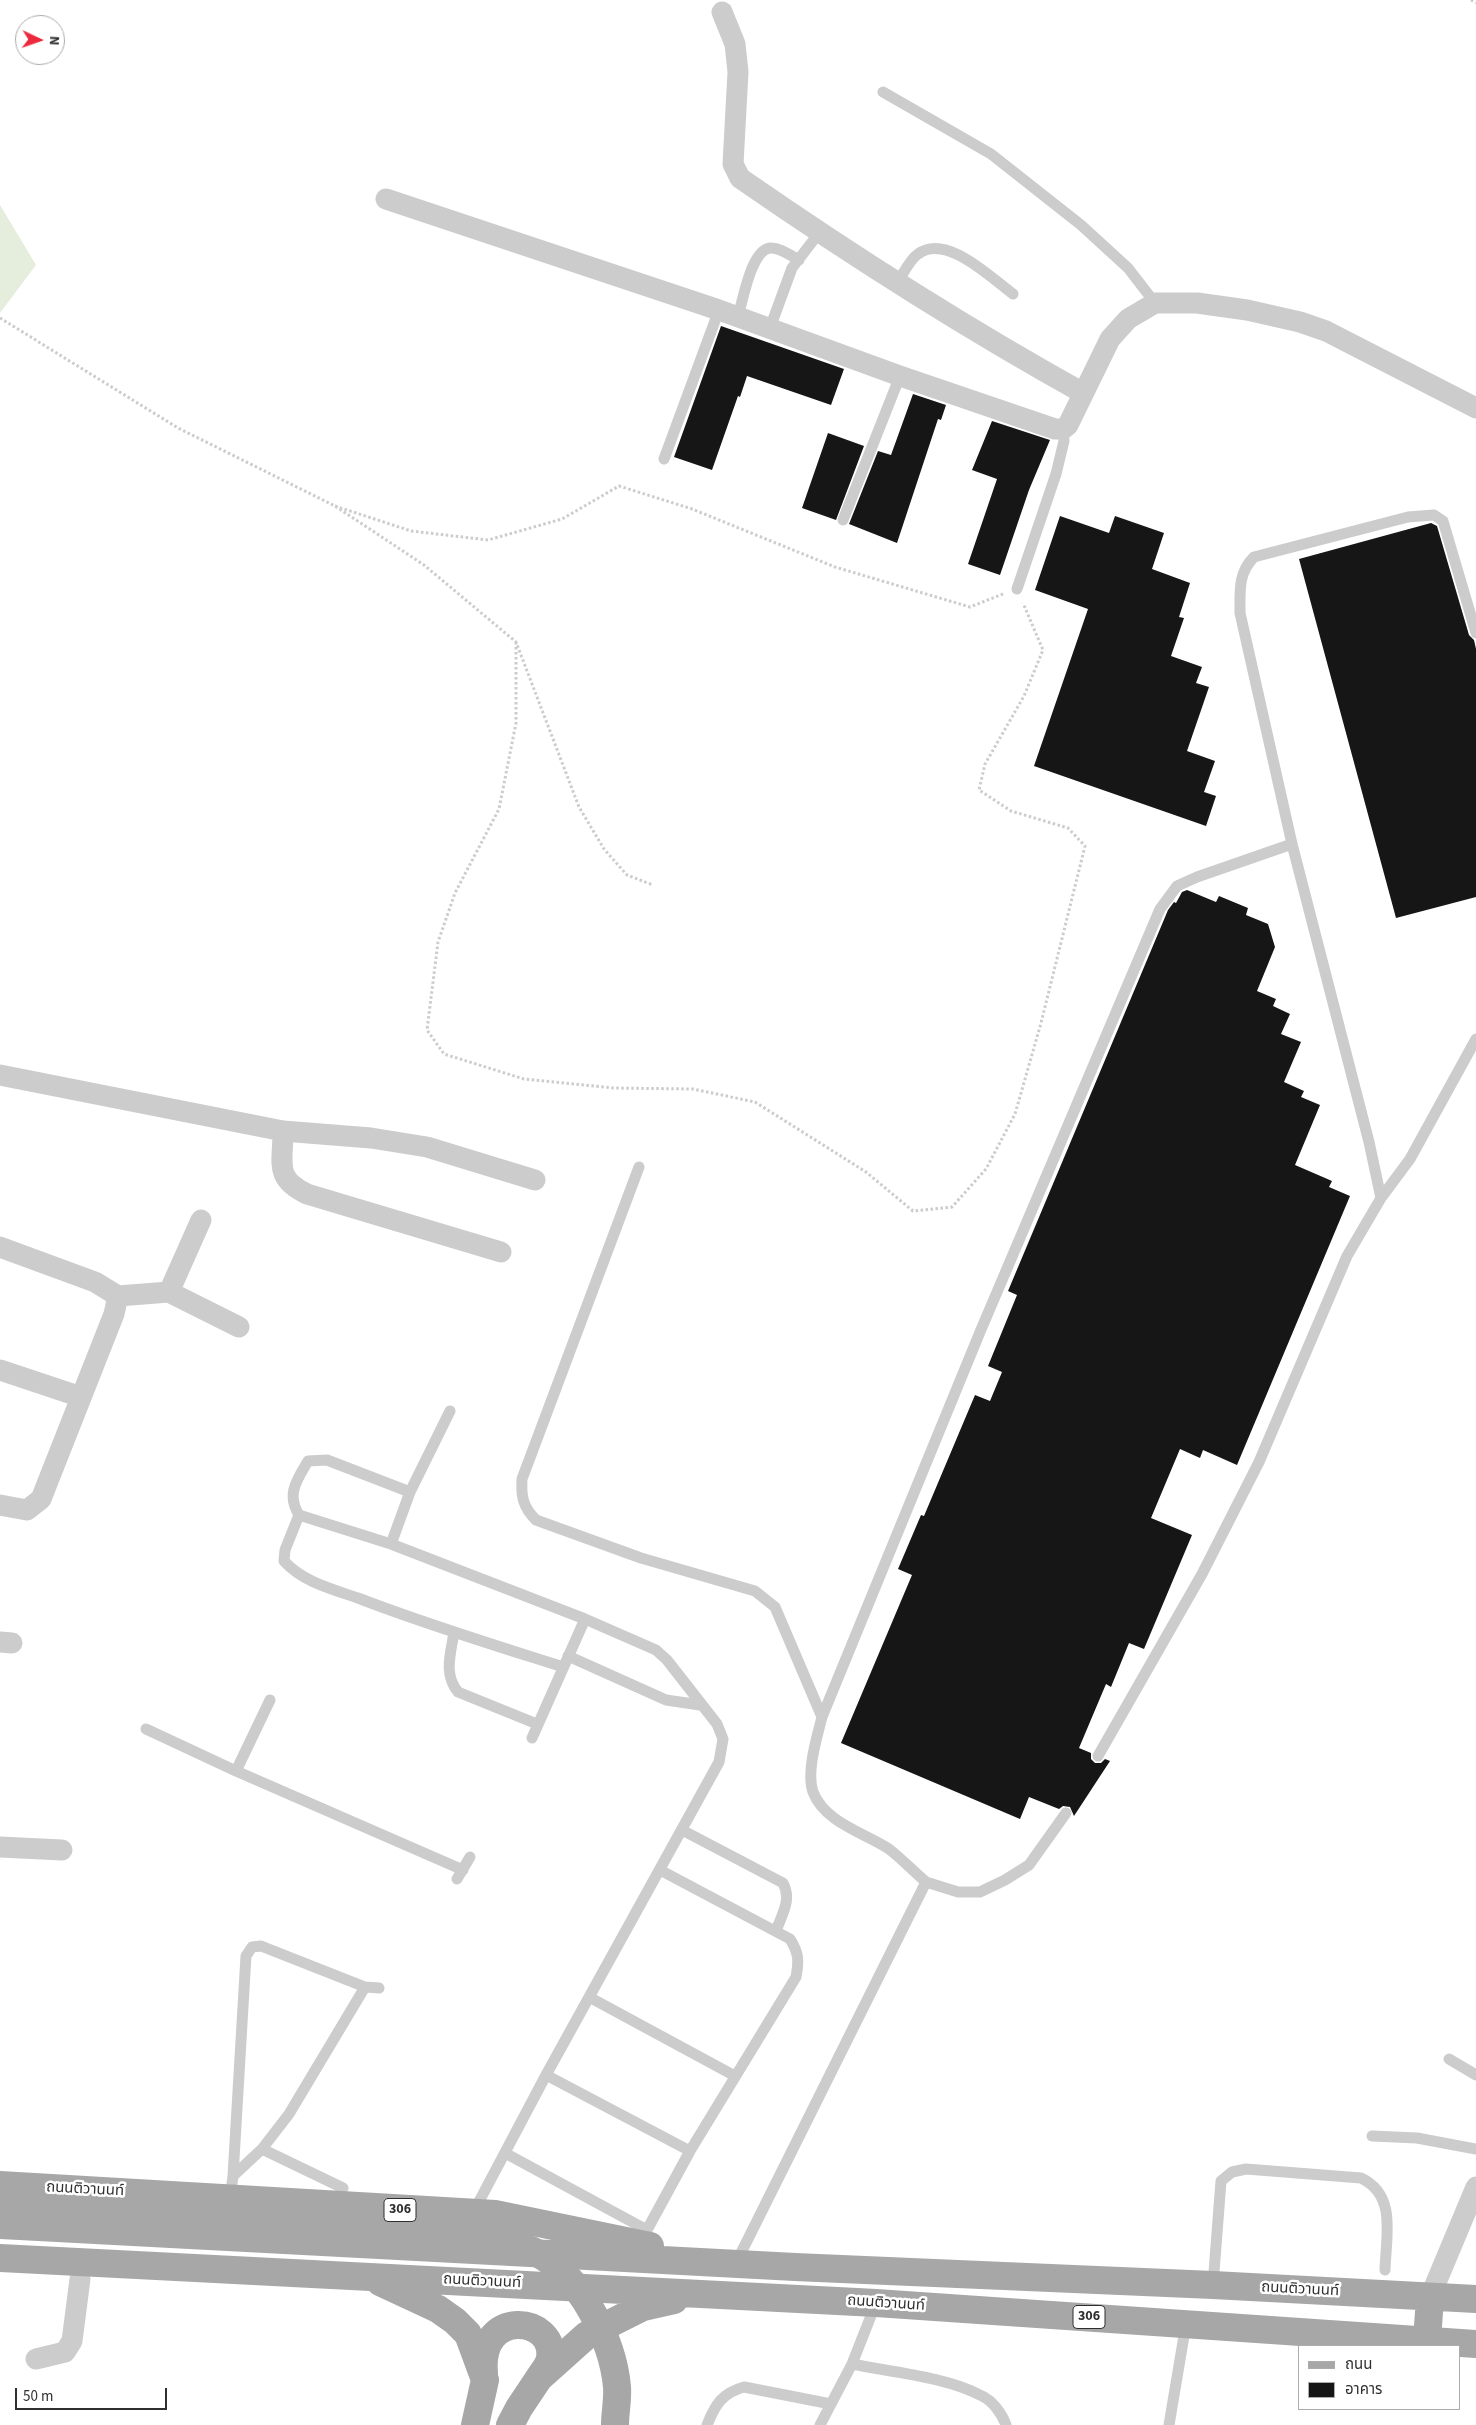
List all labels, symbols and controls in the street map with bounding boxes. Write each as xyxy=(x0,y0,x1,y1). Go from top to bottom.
north arrow xyxy=(15,15,65,65)
text: N xyxy=(44,36,64,46)
street label: ถนนติวานนท์ xyxy=(46,2179,124,2201)
road number: 306 xyxy=(384,2198,416,2222)
street label: ถนนติวานนท์ xyxy=(443,2271,521,2293)
street label: ถนนติวานนท์ xyxy=(1261,2279,1339,2301)
street label: ถนนติวานนท์ xyxy=(846,2292,926,2316)
road number: 306 xyxy=(1073,2306,1105,2328)
legend xyxy=(1298,2345,1461,2410)
text: ถนน xyxy=(1345,2354,1372,2375)
scale bar xyxy=(18,2378,170,2410)
text: อาคาร xyxy=(1345,2379,1382,2400)
text: 50 m xyxy=(23,2386,53,2407)

